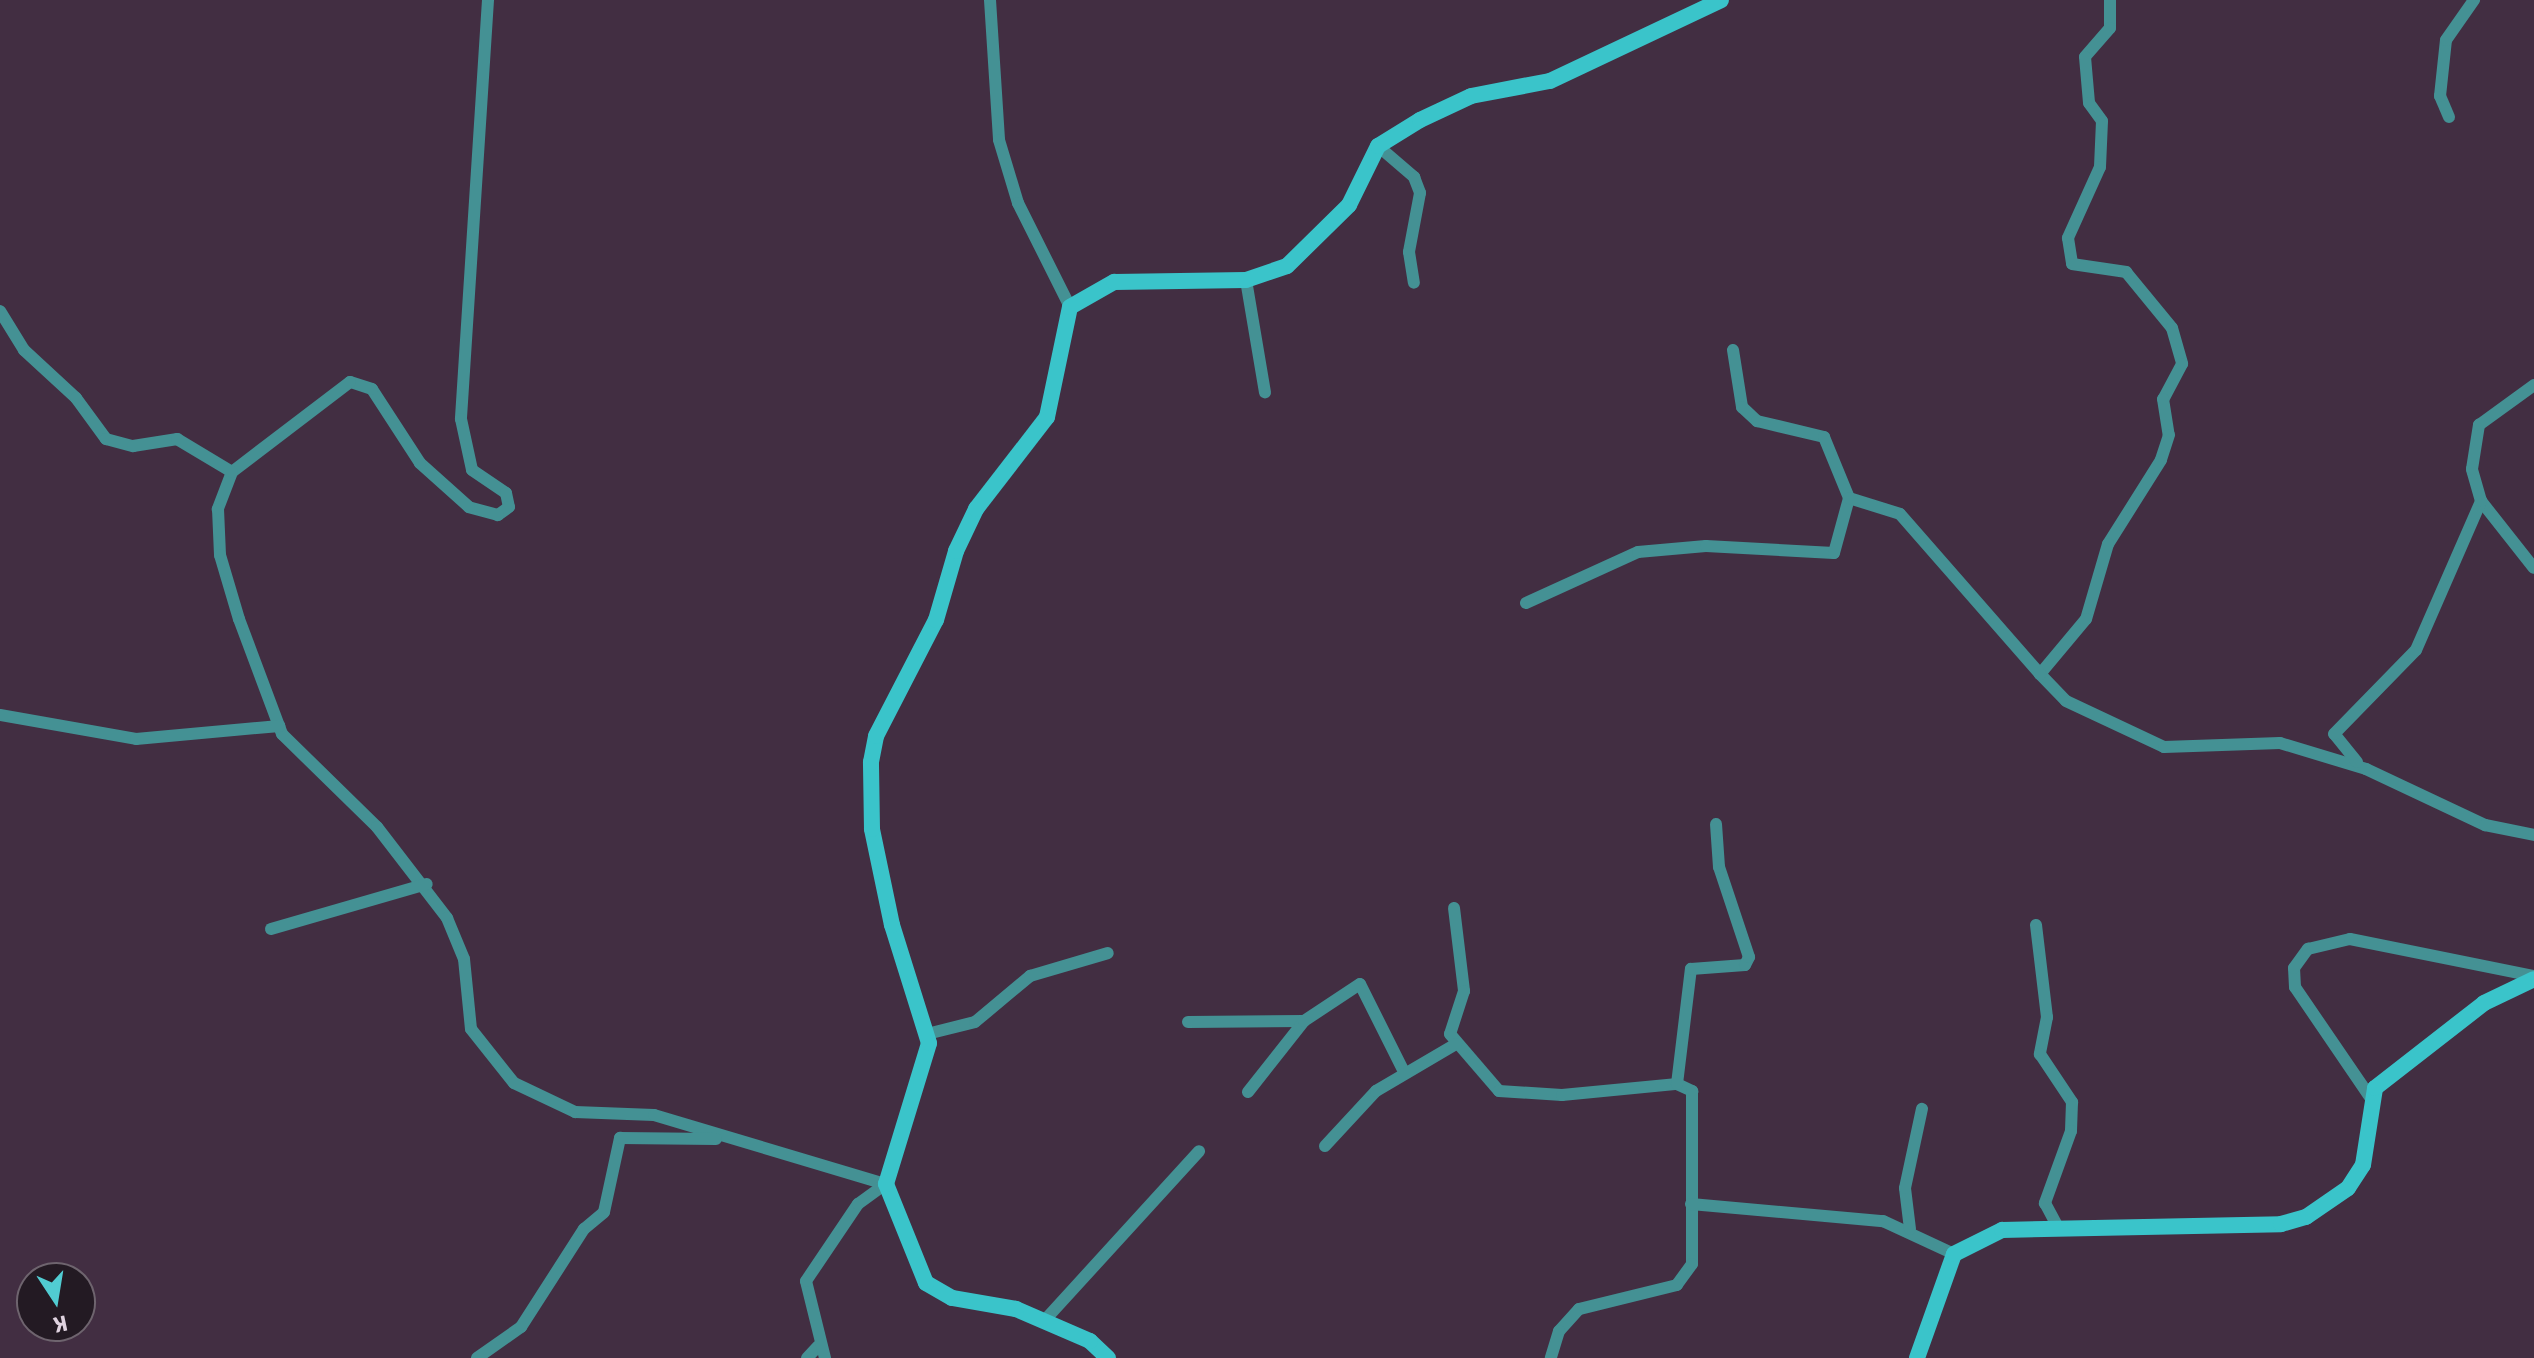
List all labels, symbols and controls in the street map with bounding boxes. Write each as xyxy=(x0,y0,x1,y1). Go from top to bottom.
north arrow xyxy=(16,1262,96,1342)
text: K xyxy=(51,1309,70,1339)

